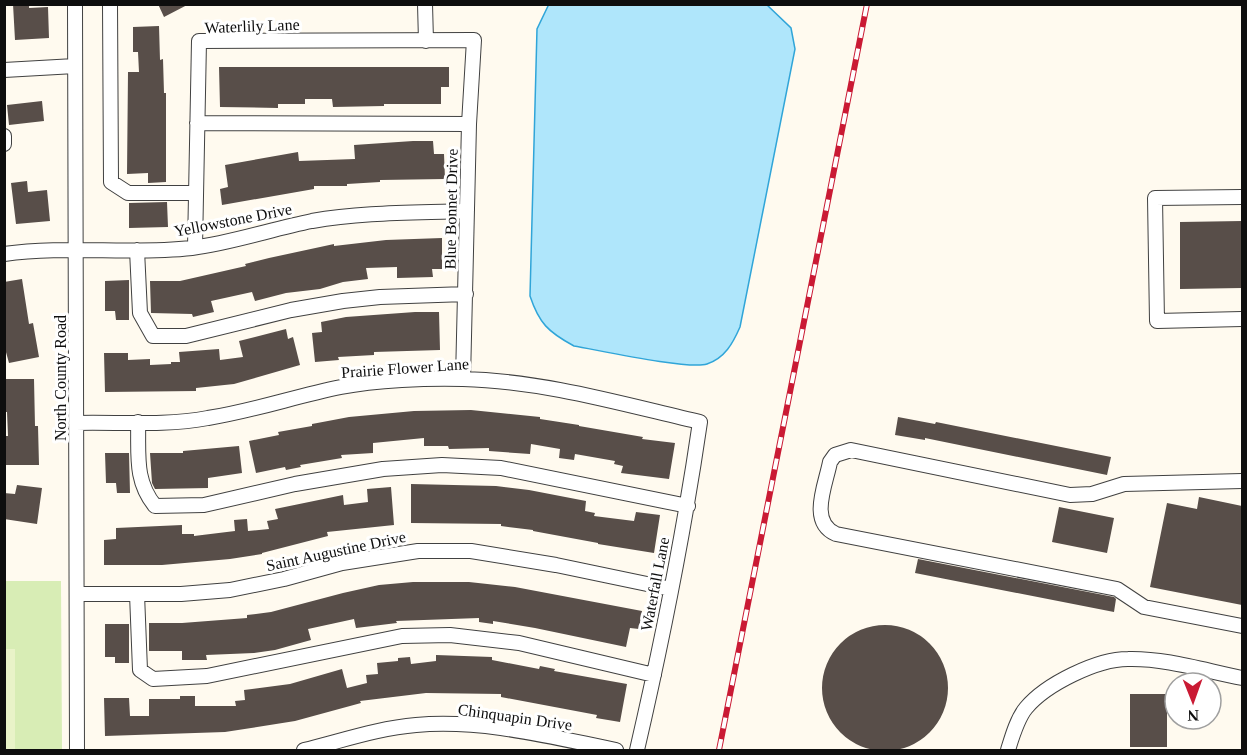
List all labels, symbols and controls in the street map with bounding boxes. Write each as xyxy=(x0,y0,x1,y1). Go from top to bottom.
street label: Waterlily Lane xyxy=(204,16,300,37)
street label: Blue Bonnet Drive xyxy=(441,148,461,270)
street label: Yellowstone Drive xyxy=(173,200,293,240)
street label: North County Road xyxy=(52,315,70,441)
street label: Prairie Flower Lane xyxy=(341,355,469,381)
street label: Saint Augustine Drive xyxy=(265,528,408,575)
street label: Waterfall Lane xyxy=(638,536,672,632)
north arrow xyxy=(1163,671,1223,731)
street label: Chinquapin Drive xyxy=(457,701,573,734)
text: N xyxy=(1187,707,1199,724)

